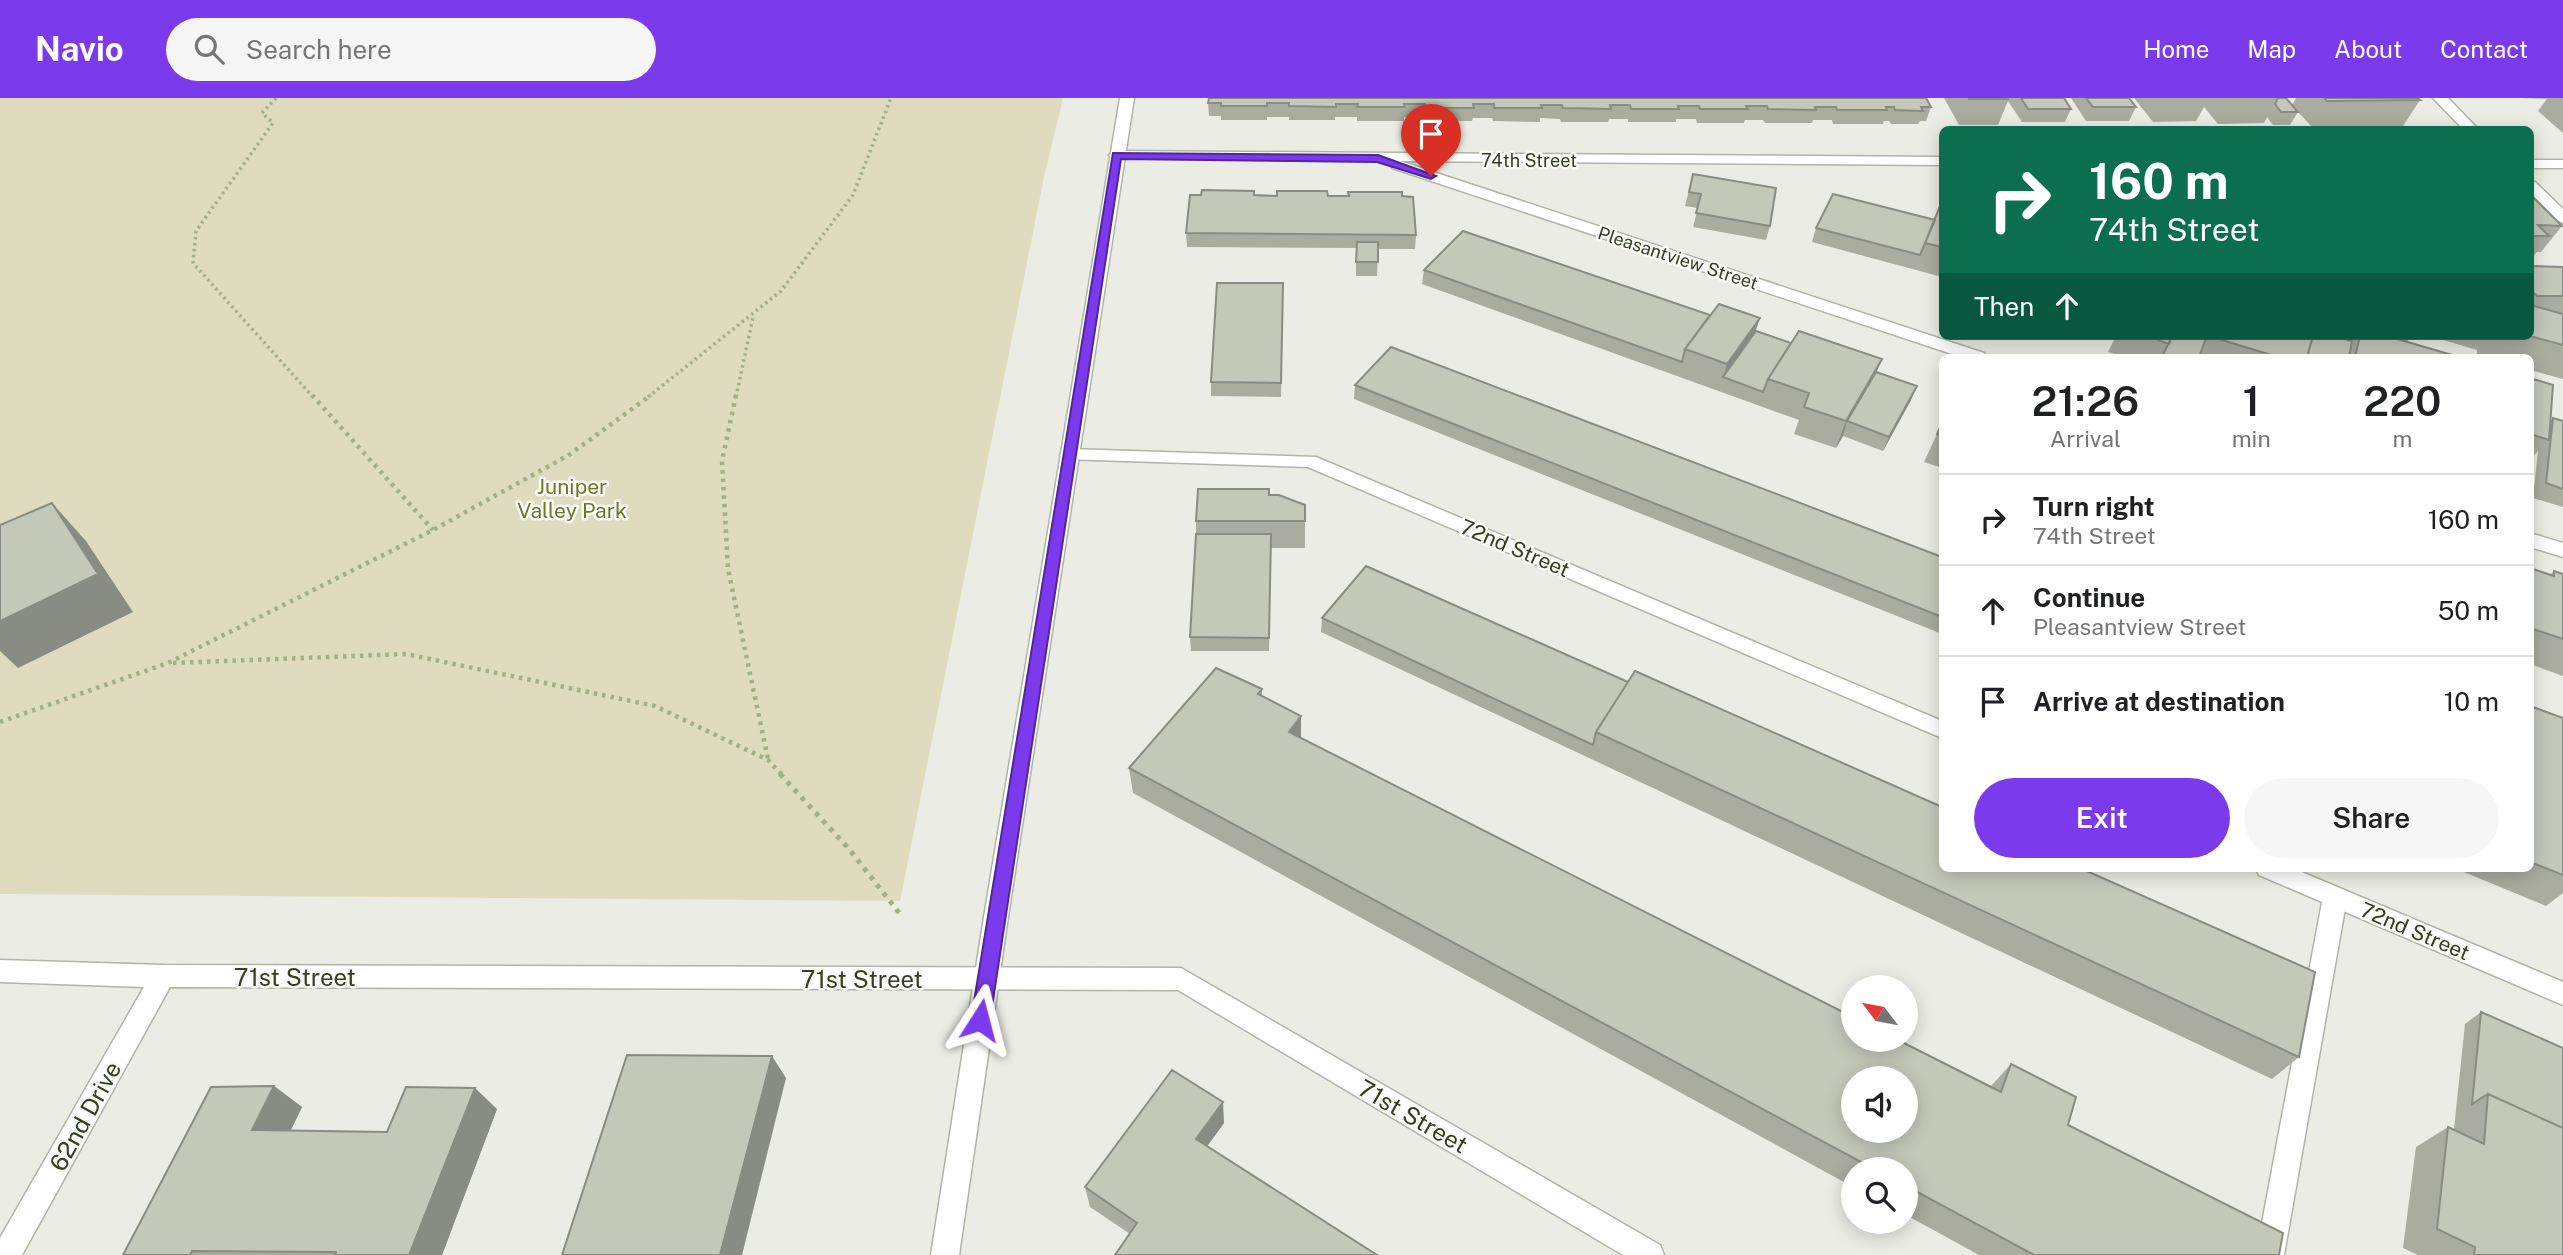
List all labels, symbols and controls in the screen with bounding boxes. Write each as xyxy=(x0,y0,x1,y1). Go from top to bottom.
search box xyxy=(166,18,656,81)
text: Navio xyxy=(35,30,124,68)
icon: search xyxy=(190,30,228,68)
text: Search here xyxy=(246,34,392,65)
text: Home xyxy=(2143,35,2209,63)
text: Map xyxy=(2247,35,2296,63)
text: About xyxy=(2334,35,2402,63)
text: Contact xyxy=(2440,35,2528,63)
pin xyxy=(1401,104,1461,176)
icon: arrive xyxy=(1412,115,1450,153)
street label: 74th Street xyxy=(1481,150,1577,171)
text: 160 m xyxy=(2089,152,2229,210)
icon: right xyxy=(1974,154,2065,245)
text: 74th Street xyxy=(2089,211,2260,248)
street label: Pleasantview Street xyxy=(1595,222,1761,294)
icon: ahead xyxy=(2048,287,2086,325)
text: Then xyxy=(1974,291,2034,322)
text: 21:26 xyxy=(2031,376,2139,425)
text: 1 xyxy=(2242,376,2260,425)
text: 220 xyxy=(2363,376,2442,425)
text: Arrival xyxy=(2050,425,2121,452)
text: min xyxy=(2232,425,2271,452)
text: m xyxy=(2392,425,2412,452)
park label: Juniper Valley Park xyxy=(517,474,627,523)
text: Turn right xyxy=(2033,491,2155,522)
icon: right xyxy=(1974,501,2012,539)
text: 160 m xyxy=(2428,504,2499,535)
street label: 72nd Street xyxy=(1457,514,1573,582)
text: 74th Street xyxy=(2033,522,2156,549)
text: Continue xyxy=(2033,582,2145,613)
icon: ahead xyxy=(1974,592,2012,630)
text: 50 m xyxy=(2438,595,2499,626)
text: Pleasantview Street xyxy=(2033,613,2246,640)
icon: arrive xyxy=(1974,683,2012,721)
text: Arrive at destination xyxy=(2033,686,2285,717)
text: 10 m xyxy=(2444,686,2499,717)
button: Exit xyxy=(1974,778,2230,858)
button: Share xyxy=(2244,778,2499,858)
street label: 72nd Street xyxy=(2357,897,2473,965)
street label: 71st Street xyxy=(234,963,356,991)
street label: 71st Street xyxy=(801,965,923,993)
north arrow xyxy=(1841,975,1918,1052)
map controls xyxy=(1841,975,1918,1234)
position arrow xyxy=(943,983,1017,1057)
street label: 62nd Drive xyxy=(44,1056,126,1176)
button: sound xyxy=(1841,1066,1918,1143)
street label: 71st Street xyxy=(1353,1073,1473,1159)
button: search xyxy=(1841,1157,1918,1234)

